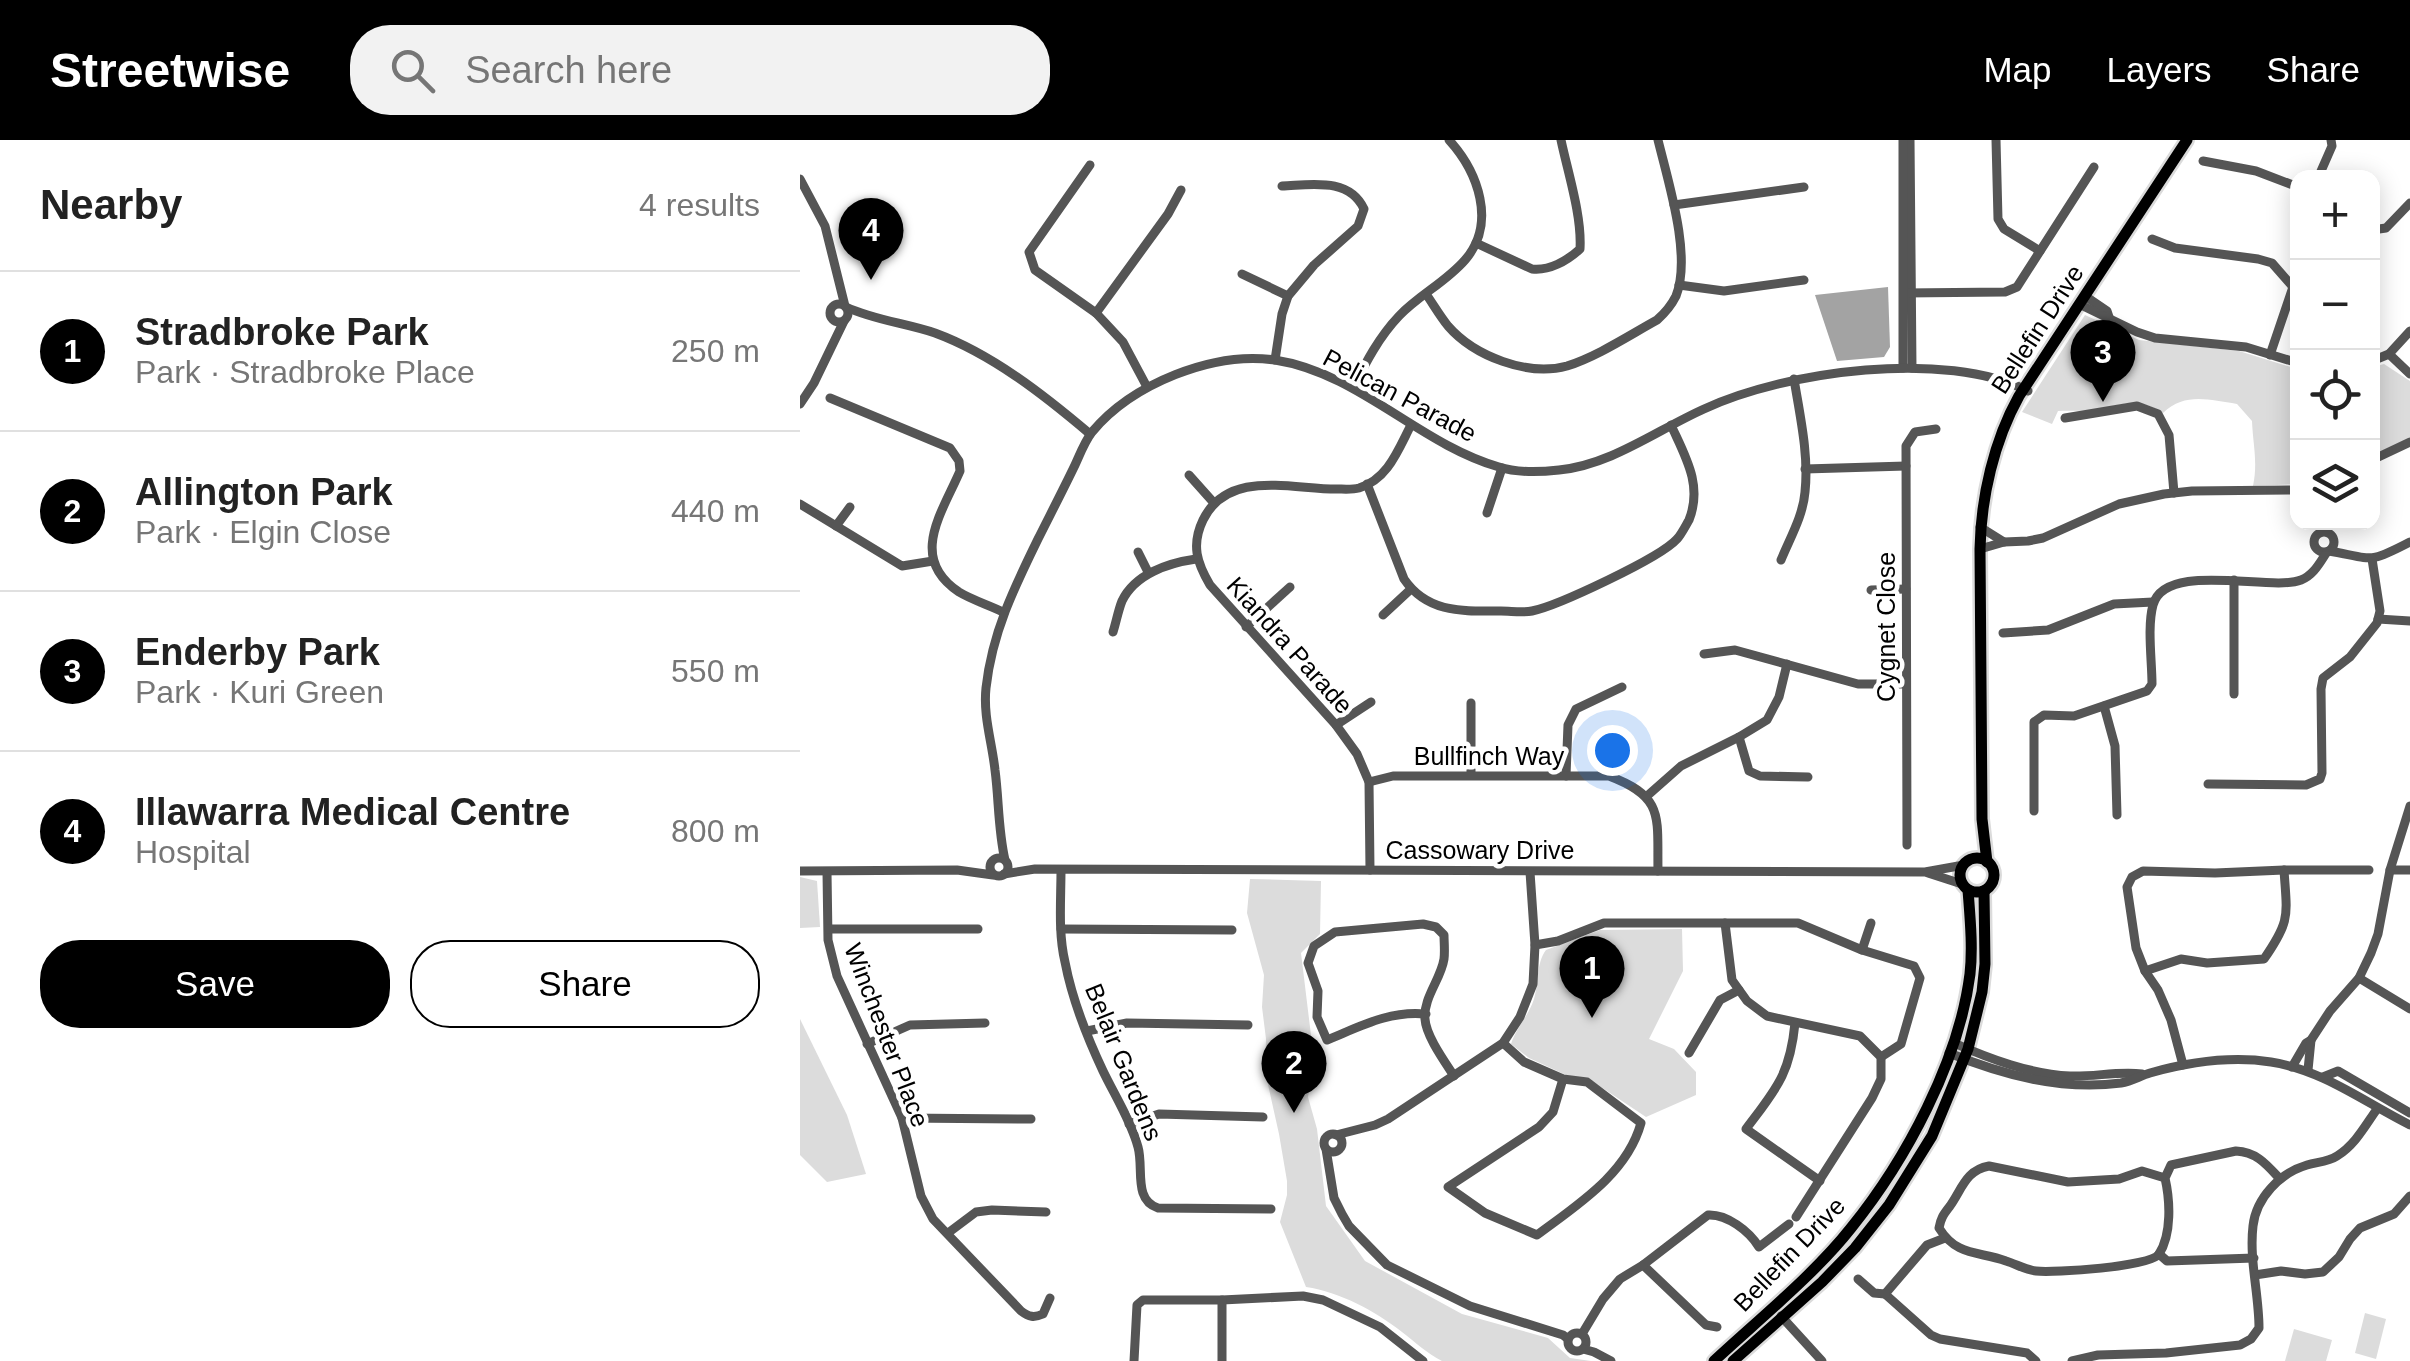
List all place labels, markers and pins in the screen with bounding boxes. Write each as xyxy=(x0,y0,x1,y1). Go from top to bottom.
pin: 4 xyxy=(838,198,904,280)
pin: 3 xyxy=(2070,320,2136,402)
pin: 1 xyxy=(1560,936,1624,1018)
pin: 2 xyxy=(1262,1030,1326,1113)

